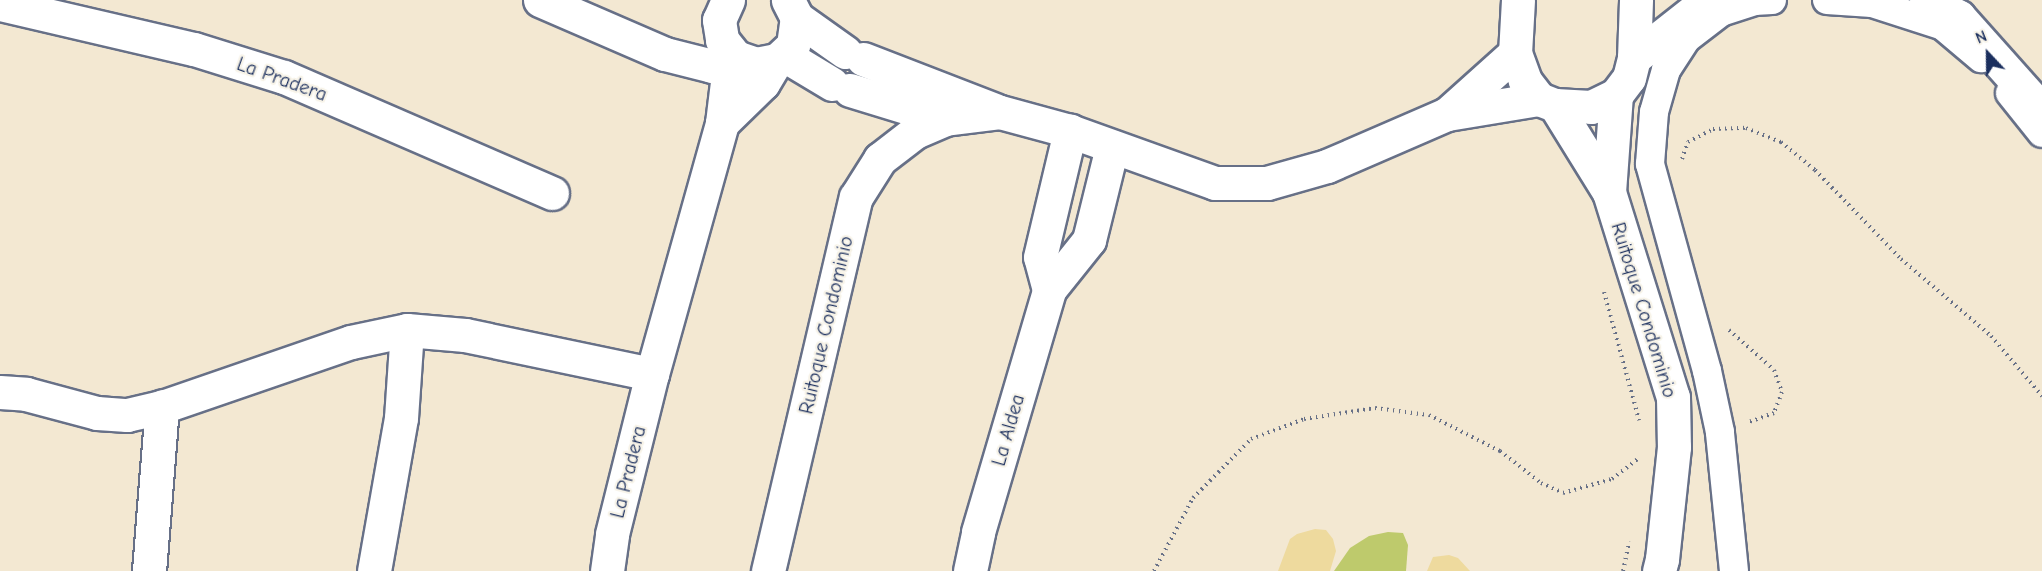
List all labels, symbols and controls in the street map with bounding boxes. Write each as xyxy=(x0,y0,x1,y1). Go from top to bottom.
north arrow xyxy=(1958,24,2018,84)
text: N xyxy=(1973,27,1989,48)
street label: La Pradera xyxy=(234,52,330,106)
street label: Ruitoque Condominio xyxy=(1606,219,1682,401)
street label: Ruitoque Condominio xyxy=(794,234,858,416)
street label: La Aldea xyxy=(986,391,1030,469)
street label: La Pradera xyxy=(605,423,651,521)

